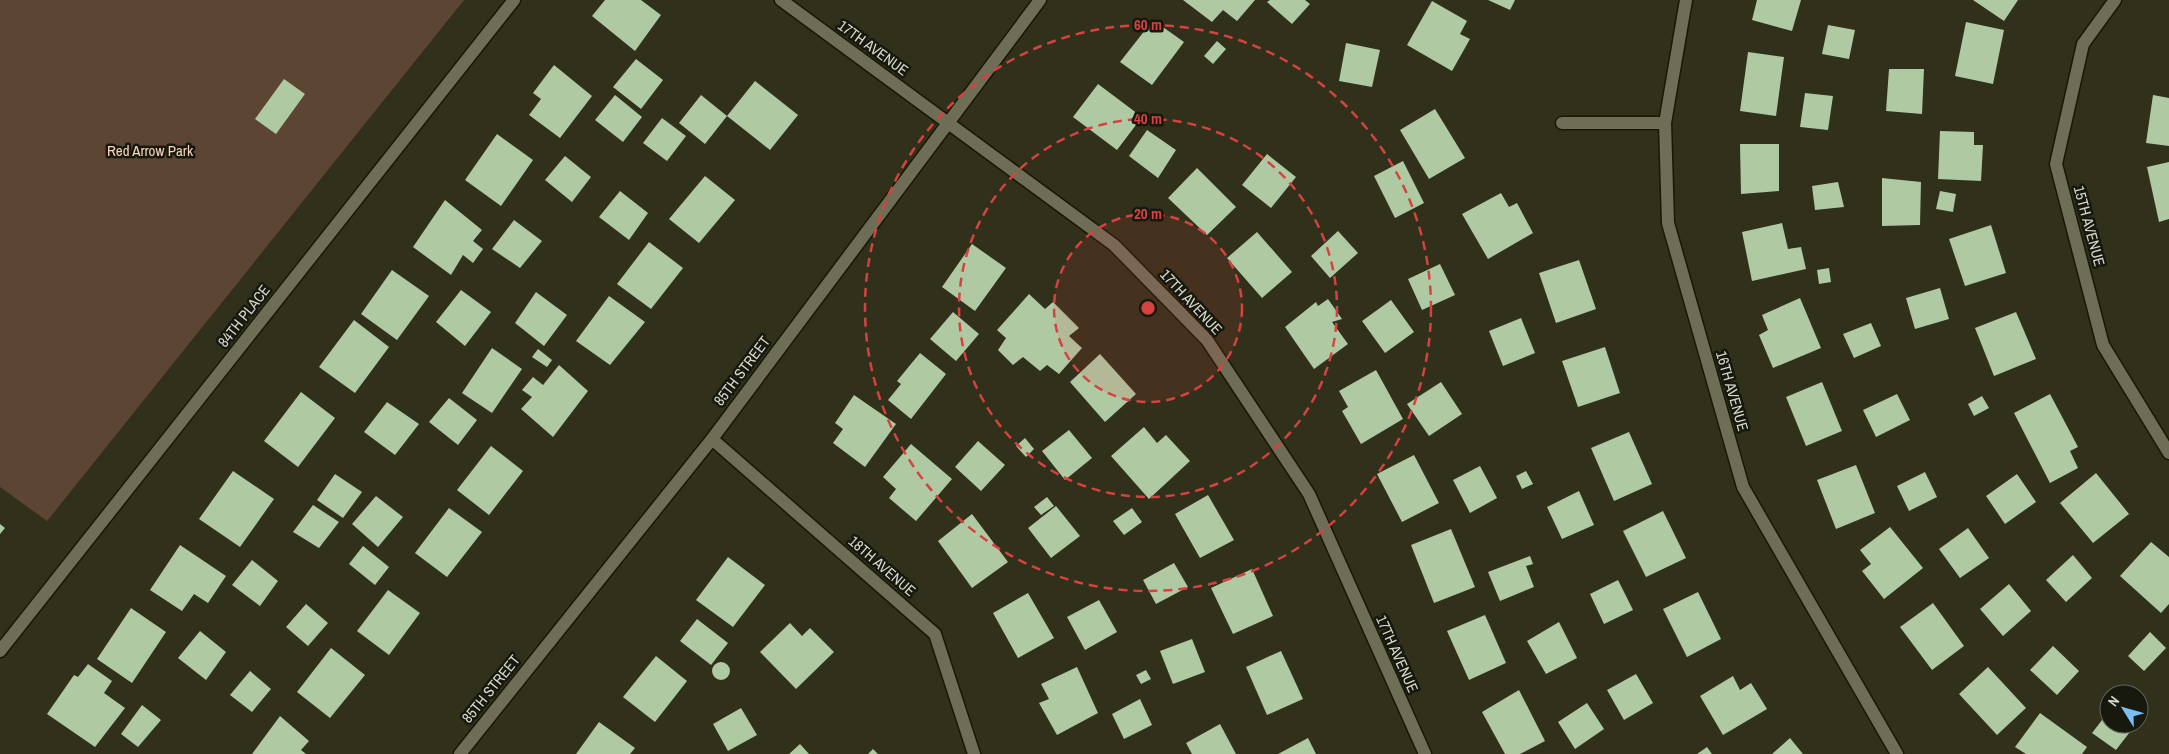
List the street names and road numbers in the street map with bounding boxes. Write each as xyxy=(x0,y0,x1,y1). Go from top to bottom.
street label: 17TH AVENUE xyxy=(834,15,913,80)
street label: 15TH AVENUE xyxy=(2069,183,2110,268)
street label: 17TH AVENUE xyxy=(1156,264,1227,339)
street label: 84TH PLACE xyxy=(213,280,275,351)
street label: 85TH STREET xyxy=(709,331,775,410)
street label: 16TH AVENUE xyxy=(1711,348,1754,433)
street label: 18TH AVENUE xyxy=(844,531,920,601)
street label: 17TH AVENUE xyxy=(1371,612,1424,696)
street label: 85TH STREET xyxy=(457,650,525,727)

